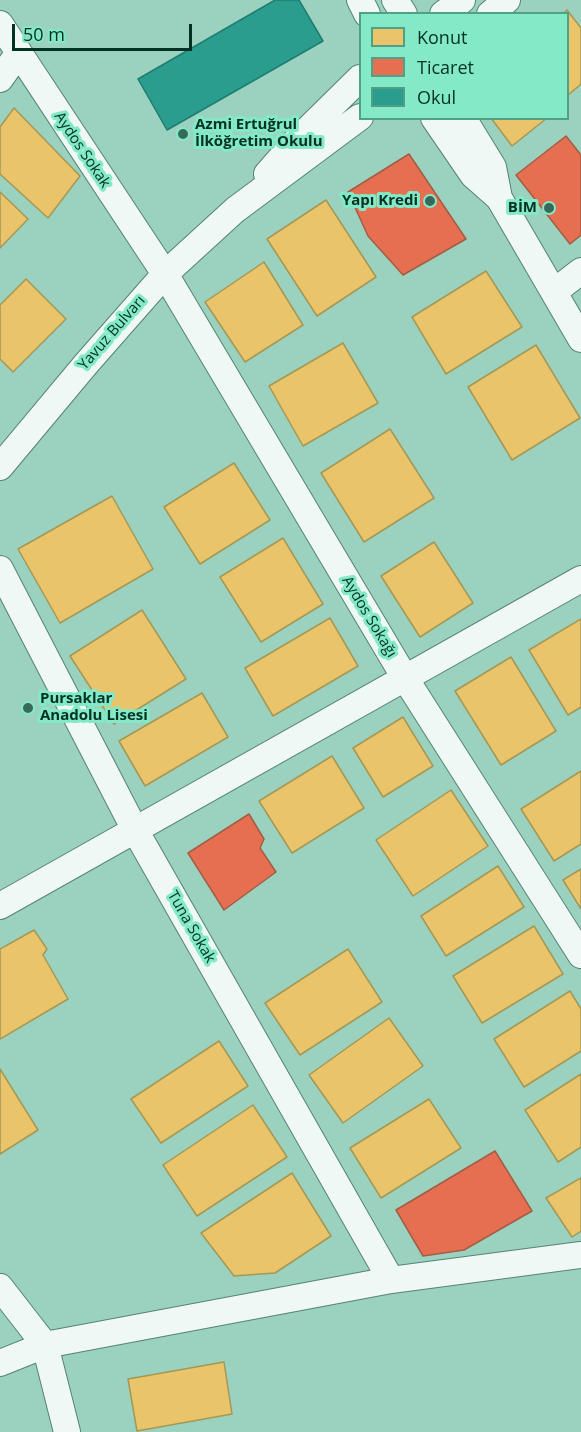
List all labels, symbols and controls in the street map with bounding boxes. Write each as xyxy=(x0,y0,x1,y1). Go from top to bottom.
scale bar xyxy=(15,12,195,50)
legend xyxy=(359,12,569,120)
text: 50 m xyxy=(23,22,65,46)
text: Konut xyxy=(417,25,467,49)
text: Ticaret xyxy=(417,55,474,79)
text: Okul xyxy=(417,85,456,109)
street label: Aydos Sokak xyxy=(50,109,114,191)
place label: Azmi Ertuğrul İlköğretim Okulu xyxy=(195,116,323,151)
marker: Azmi Ertuğrul İlköğretim Okulu xyxy=(176,127,190,141)
place label: Yapı Kredi xyxy=(342,192,418,210)
marker: Yapı Kredi xyxy=(423,194,437,208)
place label: BİM xyxy=(508,199,537,217)
marker: BİM xyxy=(542,201,556,215)
street label: Yavuz Bulvarı xyxy=(75,292,149,374)
street label: Aydos Sokağı xyxy=(338,573,400,661)
place label: Pursaklar Anadolu Lisesi xyxy=(40,690,148,725)
marker: Pursaklar Anadolu Lisesi xyxy=(21,701,35,715)
street label: Tuna Sokak xyxy=(163,888,219,966)

